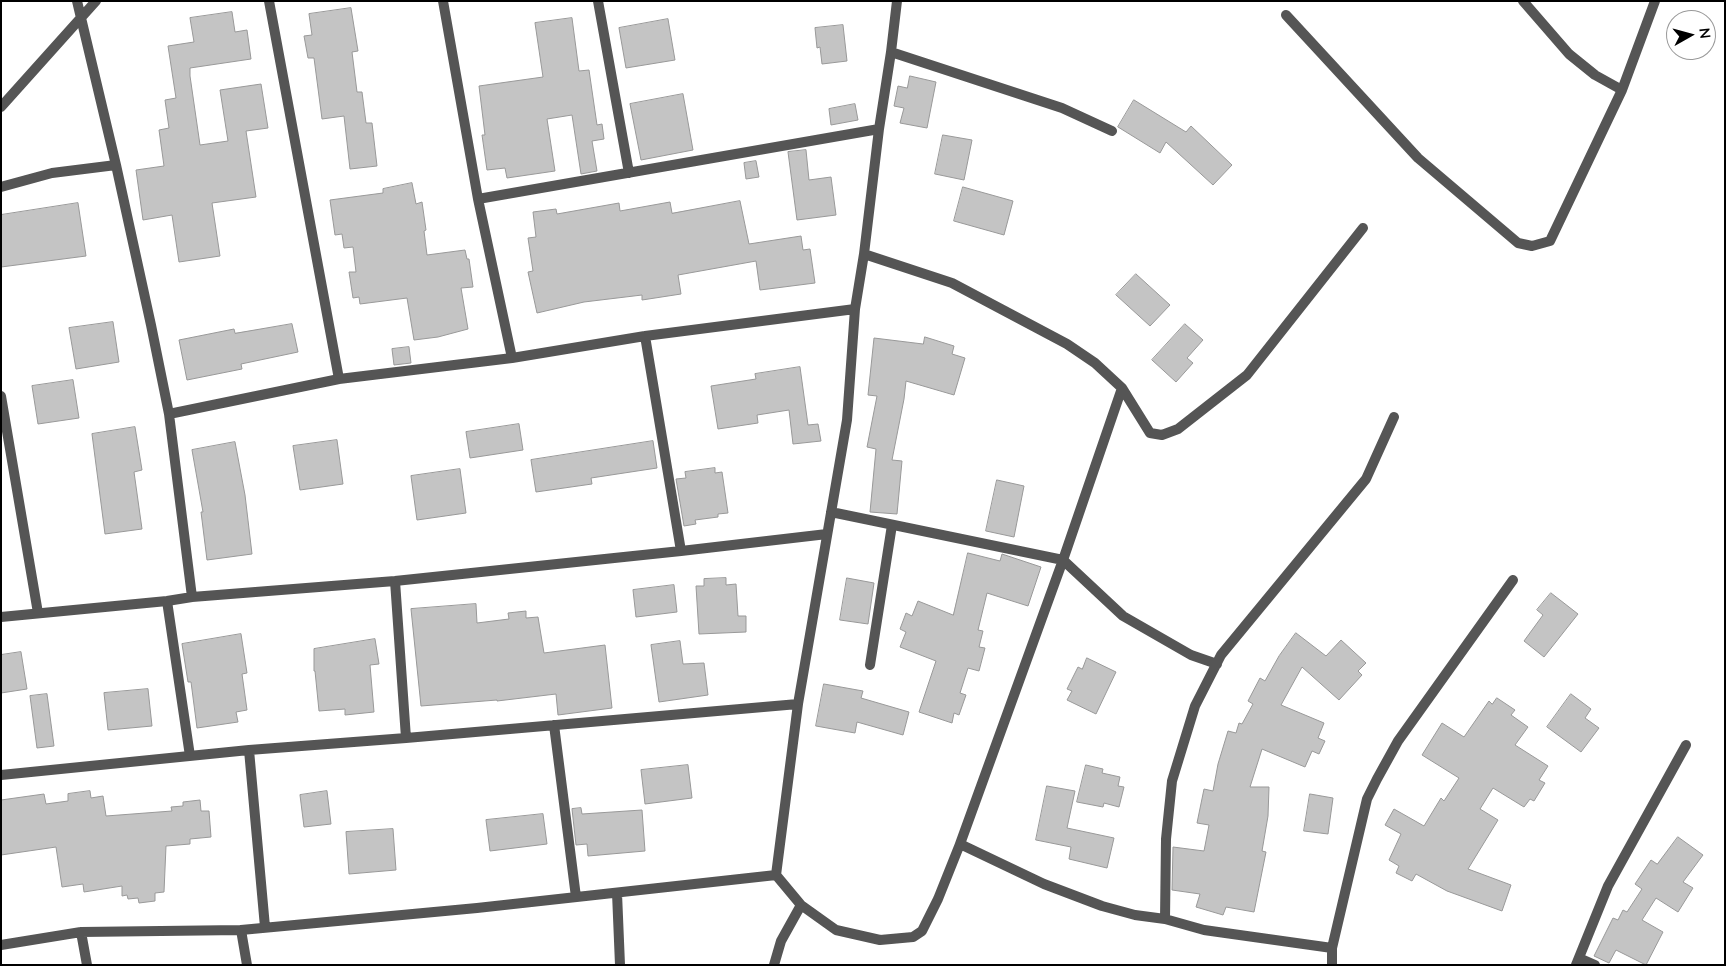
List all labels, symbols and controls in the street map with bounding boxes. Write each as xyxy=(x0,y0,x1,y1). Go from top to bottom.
north arrow xyxy=(1666,10,1716,60)
text: N xyxy=(1696,27,1714,40)

